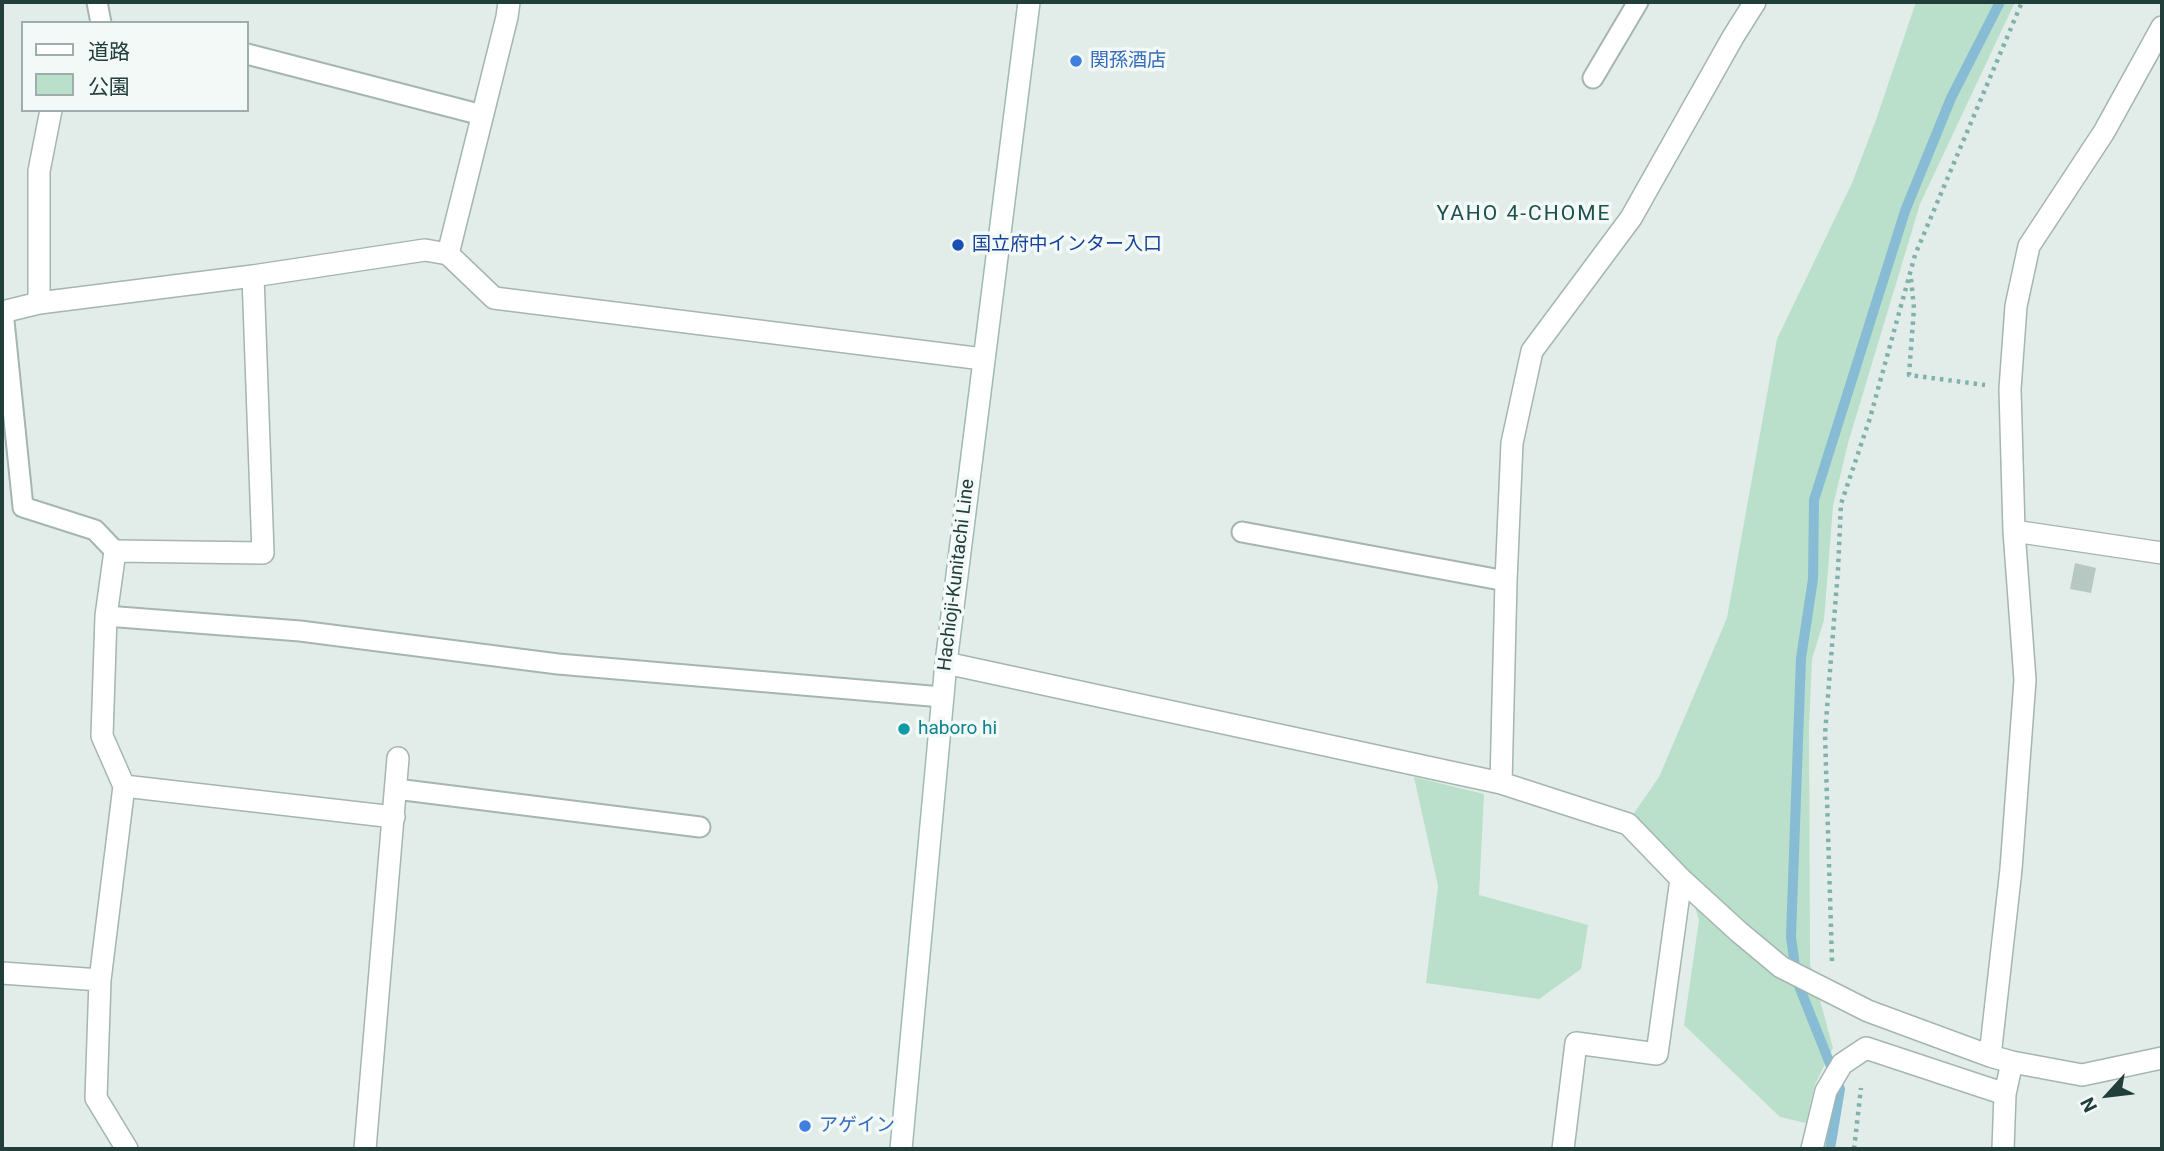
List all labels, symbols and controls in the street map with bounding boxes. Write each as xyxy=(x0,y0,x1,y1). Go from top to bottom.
legend xyxy=(21,21,248,112)
text: 道路 xyxy=(88,40,130,64)
place label: 関孫酒店 xyxy=(1090,50,1166,72)
marker: 関孫酒店 xyxy=(1068,53,1084,69)
text: 公園 xyxy=(88,75,130,99)
district label: YAHO 4-CHOME xyxy=(1438,202,1610,228)
place label: 国立府中インター入口 xyxy=(972,234,1162,256)
marker: 国立府中インター入口 xyxy=(950,237,966,253)
street label: Hachioji-Kunitachi Line xyxy=(934,478,980,672)
place label: haboro hi xyxy=(918,718,997,740)
marker: haboro hi xyxy=(896,721,912,737)
north arrow xyxy=(2073,1060,2143,1130)
text: N xyxy=(2076,1094,2102,1116)
place label: アゲイン xyxy=(819,1115,895,1137)
marker: アゲイン xyxy=(797,1118,813,1134)

